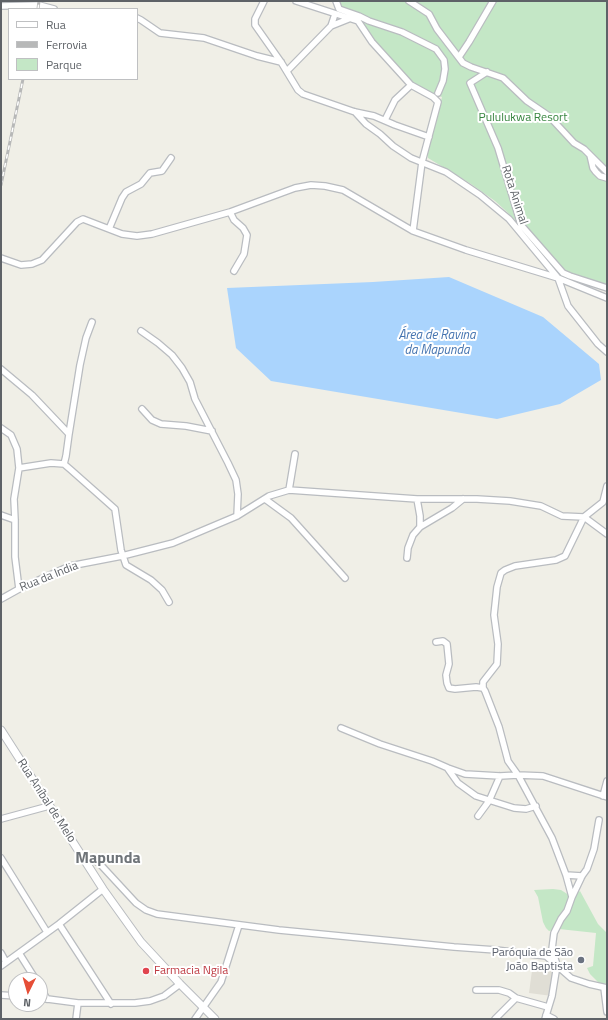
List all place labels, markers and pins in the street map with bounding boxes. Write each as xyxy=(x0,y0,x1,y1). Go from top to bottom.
place label: Paróquia de São João Baptista xyxy=(492,946,573,974)
marker: Paróquia de São João Baptista xyxy=(576,955,586,965)
place label: Farmacia Ngila xyxy=(154,964,228,978)
marker: Farmacia Ngila xyxy=(141,966,151,976)

